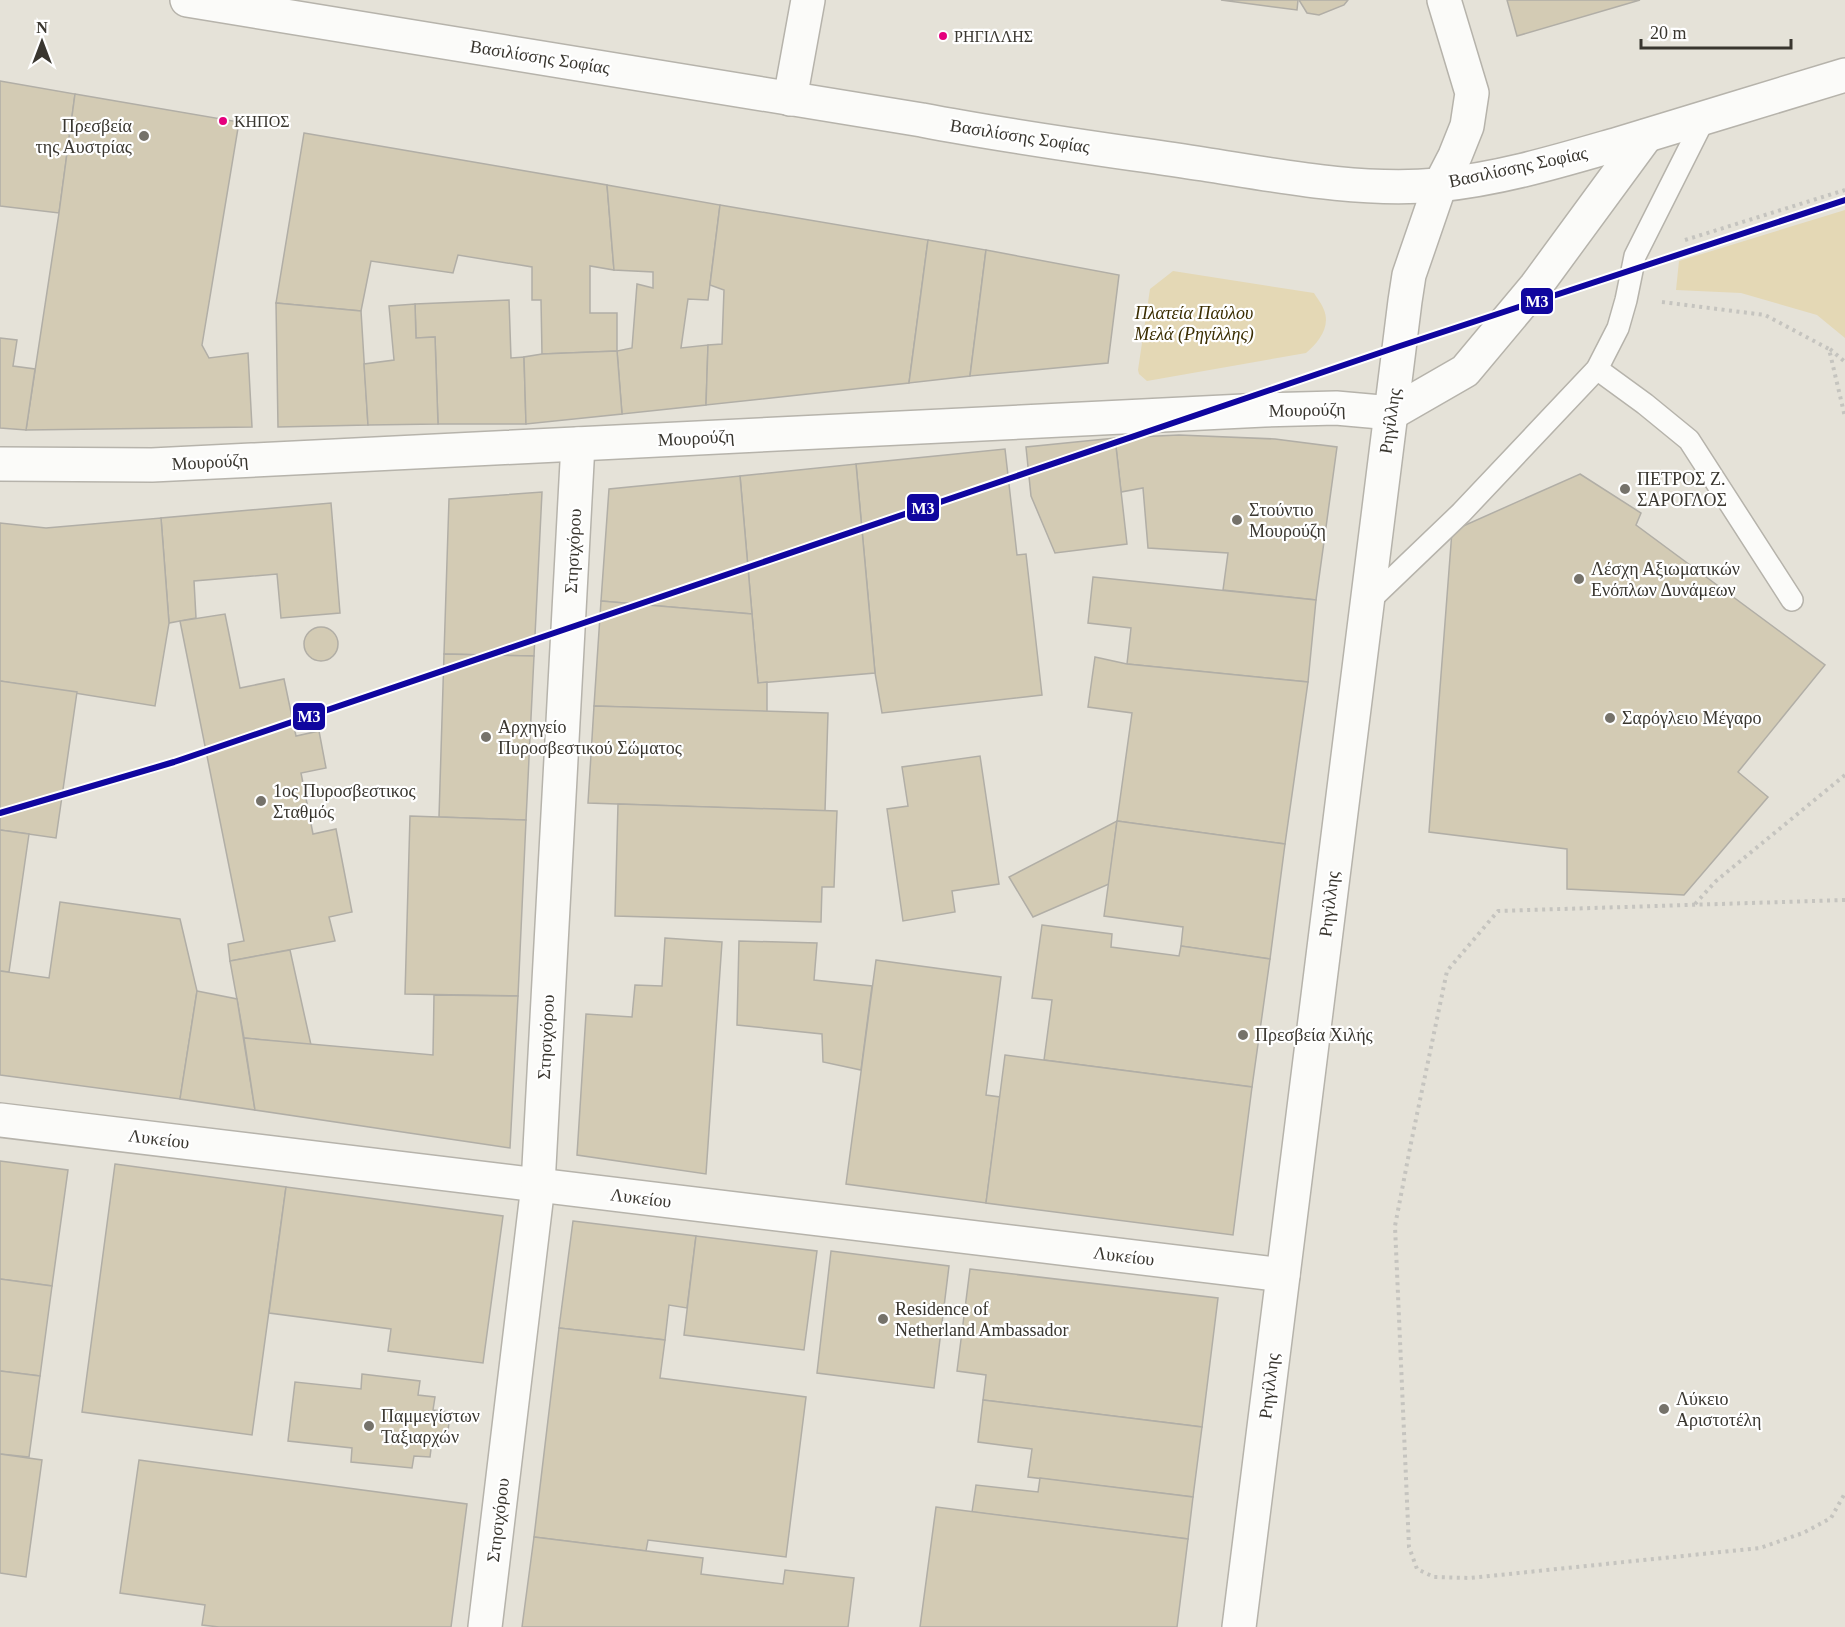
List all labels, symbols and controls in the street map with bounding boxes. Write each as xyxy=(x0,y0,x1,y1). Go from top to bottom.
north arrow xyxy=(12,12,72,72)
scale bar xyxy=(1641,12,1791,50)
text: N xyxy=(36,19,48,36)
text: 20 m xyxy=(1650,23,1687,43)
place label: ΡΗΓΙΛΛΗΣ xyxy=(954,28,1033,45)
marker: ΡΗΓΙΛΛΗΣ xyxy=(937,30,949,42)
street label: Βασιλίσσης Σοφίας xyxy=(469,36,611,78)
place label: ΚΗΠΟΣ xyxy=(234,113,290,130)
marker: ΚΗΠΟΣ xyxy=(217,115,229,127)
street label: Βασιλίσσης Σοφίας xyxy=(949,115,1091,157)
place label: Πρεσβεία της Αυστρίας xyxy=(35,116,133,157)
marker: Πρεσβεία της Αυστρίας xyxy=(137,129,151,143)
street label: Βασιλίσσης Σοφίας xyxy=(1447,143,1589,191)
line badge: Μ3 xyxy=(1520,287,1554,315)
text: Μ3 xyxy=(1525,293,1549,310)
park label: Πλατεία Παύλου Μελά (Ρηγίλλης) xyxy=(1133,303,1254,345)
street label: Ρηγίλλης xyxy=(1376,387,1404,455)
street label: Μουρούζη xyxy=(1268,399,1346,421)
street label: Μουρούζη xyxy=(657,426,735,450)
street label: Μουρούζη xyxy=(171,450,249,474)
place label: ΠΕΤΡΟΣ Ζ. ΣΑΡΟΓΛΟΣ xyxy=(1637,469,1727,510)
marker: ΠΕΤΡΟΣ Ζ. ΣΑΡΟΓΛΟΣ xyxy=(1618,482,1632,496)
line badge: Μ3 xyxy=(906,493,940,522)
text: Μ3 xyxy=(911,500,935,517)
place label: Στούντιο Μουρούζη xyxy=(1249,500,1326,541)
street label: Στησιχόρου xyxy=(561,508,585,594)
marker: Στούντιο Μουρούζη xyxy=(1230,513,1244,527)
place label: Λέσχη Αξιωματικών Ενόπλων Δυνάμεων xyxy=(1591,559,1740,600)
marker: Λέσχη Αξιωματικών Ενόπλων Δυνάμεων xyxy=(1572,572,1586,586)
line badge: Μ3 xyxy=(292,702,326,731)
text: Μ3 xyxy=(297,708,321,725)
place label: Σαρόγλειο Μέγαρο xyxy=(1622,708,1761,728)
marker: Σαρόγλειο Μέγαρο xyxy=(1603,711,1617,725)
place label: Αρχηγείο Πυροσβεστικού Σώματος xyxy=(498,717,682,758)
marker: Αρχηγείο Πυροσβεστικού Σώματος xyxy=(479,730,493,744)
place label: 1ος Πυροσβεστικος Σταθμός xyxy=(273,781,416,822)
marker: 1ος Πυροσβεστικος Σταθμός xyxy=(254,794,268,808)
street label: Ρηγίλλης xyxy=(1315,870,1343,938)
street label: Στησιχόρου xyxy=(534,994,558,1080)
place label: Πρεσβεία Χιλής xyxy=(1255,1025,1373,1045)
marker: Πρεσβεία Χιλής xyxy=(1236,1028,1250,1042)
street label: Λυκείου xyxy=(127,1125,191,1153)
street label: Λυκείου xyxy=(609,1184,673,1212)
street label: Λυκείου xyxy=(1092,1242,1156,1270)
place label: Residence of Netherland Ambassador xyxy=(895,1299,1068,1340)
marker: Residence of Netherland Ambassador xyxy=(876,1312,890,1326)
street label: Ρηγίλλης xyxy=(1255,1352,1283,1420)
place label: Λύκειο Αριστοτέλη xyxy=(1676,1389,1762,1430)
marker: Λύκειο Αριστοτέλη xyxy=(1657,1402,1671,1416)
place label: Παμμεγίστων Ταξιαρχών xyxy=(381,1406,480,1447)
marker: Παμμεγίστων Ταξιαρχών xyxy=(362,1419,376,1433)
street label: Στησιχόρου xyxy=(483,1477,513,1563)

